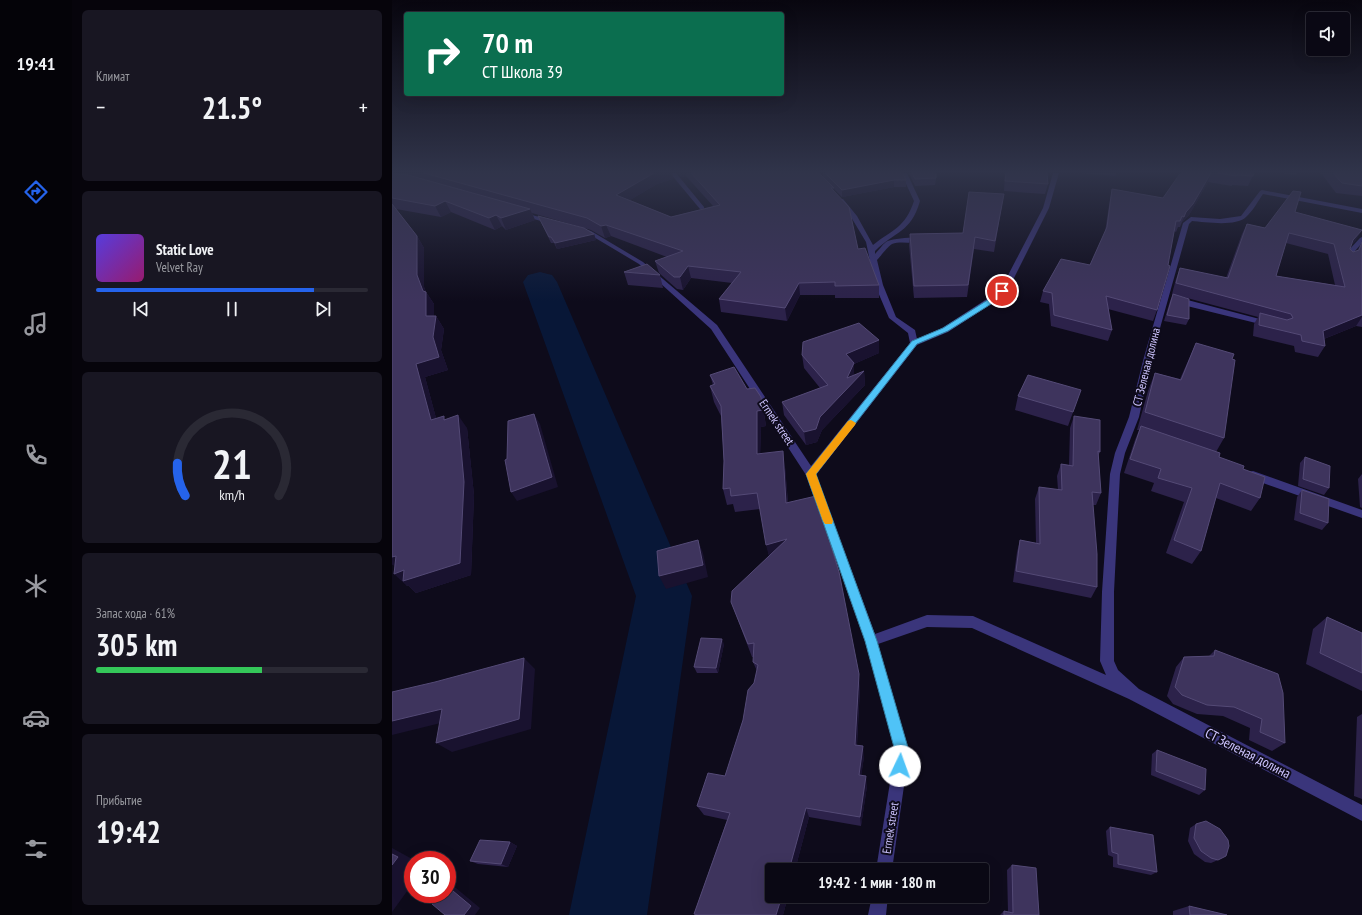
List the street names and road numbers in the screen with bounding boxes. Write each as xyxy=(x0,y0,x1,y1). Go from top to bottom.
street label: СТ Зеленая долина xyxy=(1129,326,1163,408)
street label: Ermek street xyxy=(756,396,798,448)
street label: СТ Зеленая долина xyxy=(1202,724,1294,782)
street label: Ermek street xyxy=(879,801,902,855)

